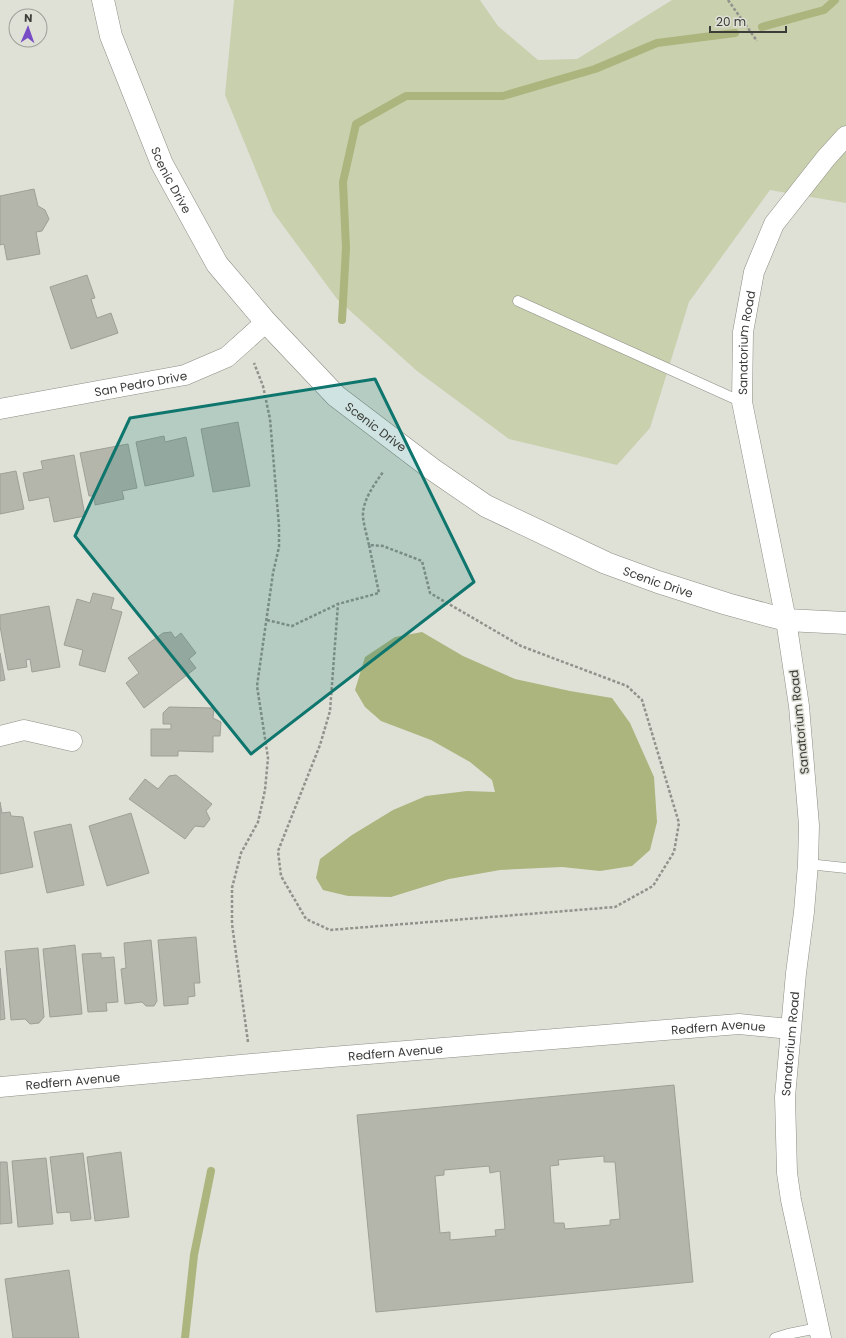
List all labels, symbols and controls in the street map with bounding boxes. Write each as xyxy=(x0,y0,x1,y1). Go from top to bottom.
north arrow xyxy=(8,8,48,48)
scale bar xyxy=(710,8,786,34)
text: N xyxy=(24,10,33,26)
text: 20 m xyxy=(716,13,746,30)
street label: Scenic Drive xyxy=(147,144,196,216)
street label: Sanatorium Road xyxy=(734,289,759,395)
street label: San Pedro Drive xyxy=(93,366,188,400)
street label: Scenic Drive xyxy=(342,398,410,455)
street label: Scenic Drive xyxy=(621,562,696,601)
street label: Sanatorium Road xyxy=(785,669,813,775)
street label: Sanatorium Road xyxy=(777,991,803,1097)
street label: Redfern Avenue xyxy=(670,1015,766,1038)
street label: Redfern Avenue xyxy=(348,1040,443,1064)
street label: Redfern Avenue xyxy=(25,1068,121,1093)

